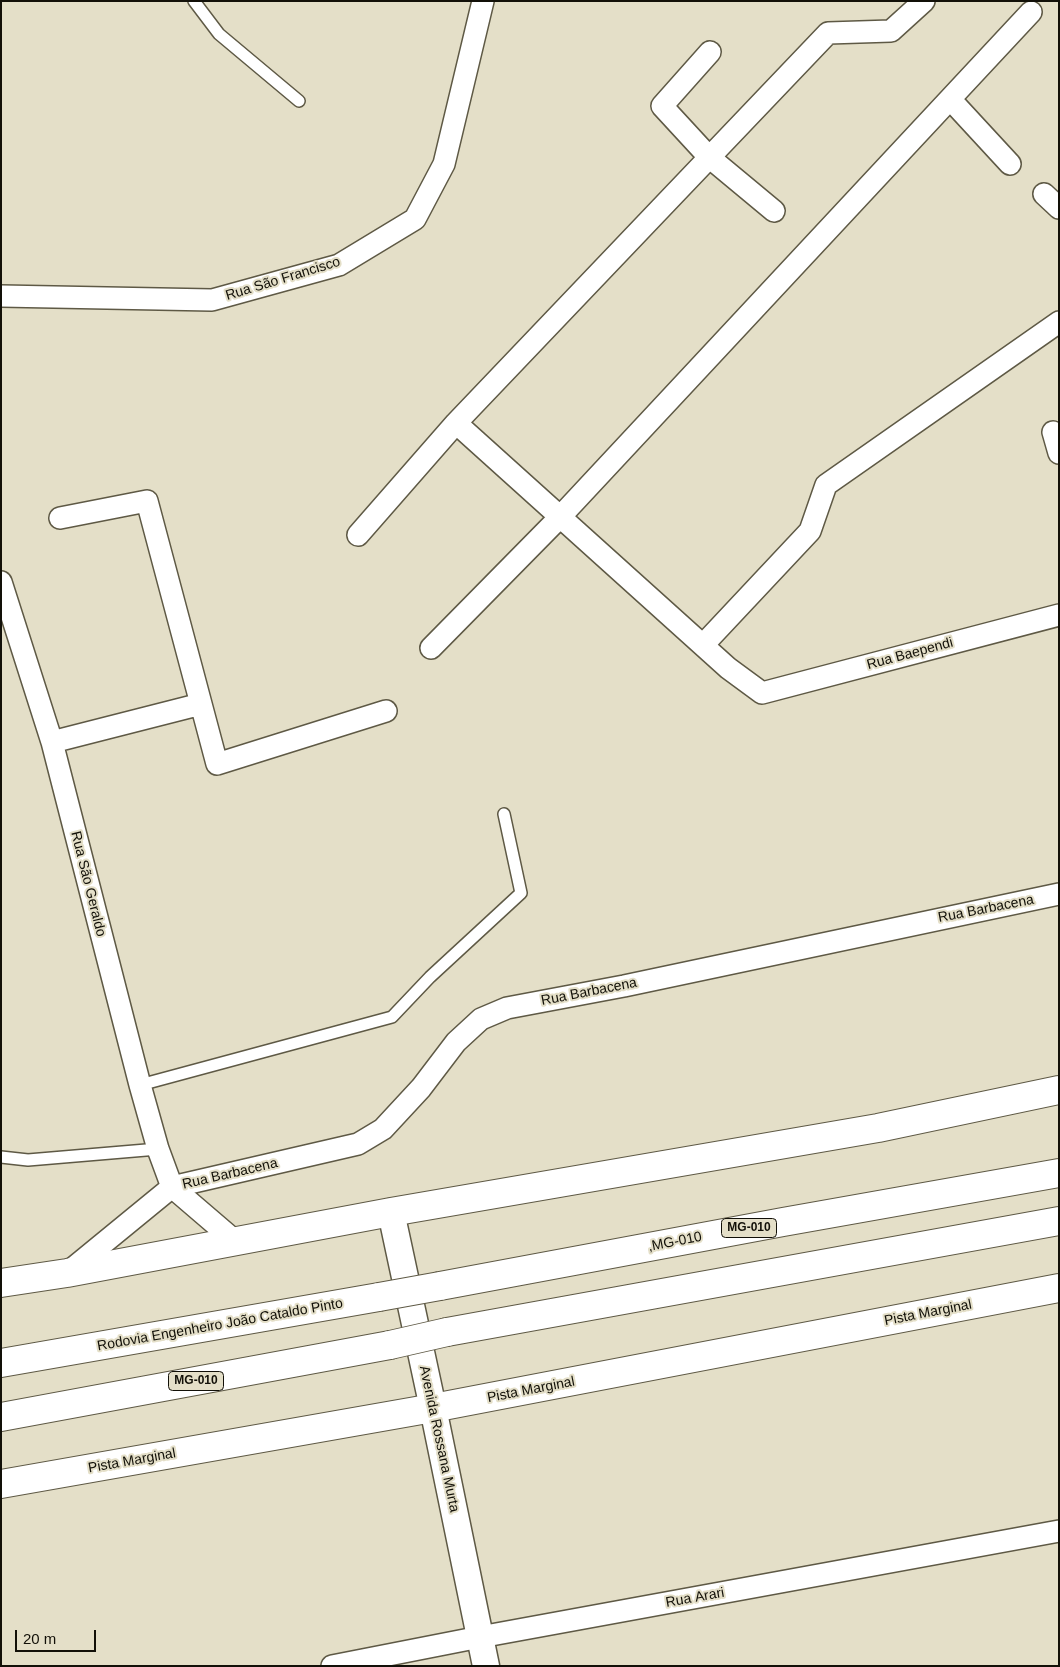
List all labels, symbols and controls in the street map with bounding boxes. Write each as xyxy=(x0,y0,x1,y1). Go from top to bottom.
street label: Rua São Francisco xyxy=(224,254,342,304)
street label: Rua Baependi xyxy=(865,634,955,674)
street label: Rua São Geraldo xyxy=(67,829,109,939)
street label: Rua Barbacena xyxy=(937,891,1035,927)
street label: Rua Barbacena xyxy=(540,974,638,1010)
street label: Rua Barbacena xyxy=(181,1155,279,1193)
road number: MG-010 xyxy=(722,1218,776,1238)
street label: ,MG-010 xyxy=(647,1229,703,1255)
street label: Rodovia Engenheiro João Cataldo Pinto xyxy=(96,1295,344,1355)
street label: Pista Marginal xyxy=(883,1296,973,1330)
street label: Avenida Rossana Murta xyxy=(415,1364,463,1514)
road number: MG-010 xyxy=(168,1372,224,1390)
street label: Pista Marginal xyxy=(486,1373,576,1407)
street label: Pista Marginal xyxy=(87,1445,177,1477)
street label: Rua Arari xyxy=(664,1585,726,1611)
scale bar xyxy=(18,1620,99,1652)
text: 20 m xyxy=(23,1630,56,1647)

